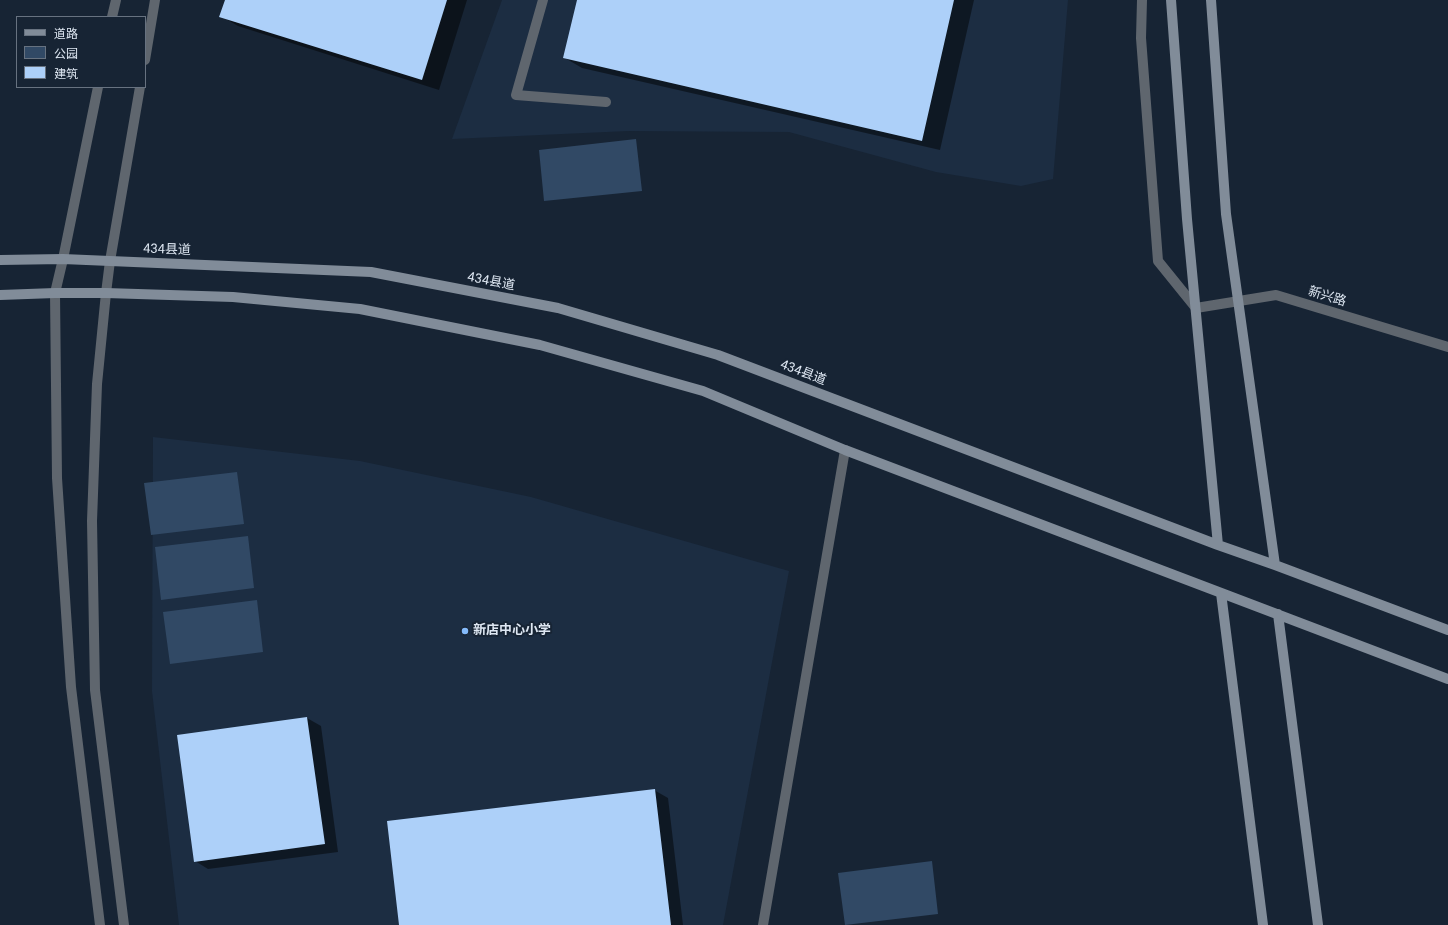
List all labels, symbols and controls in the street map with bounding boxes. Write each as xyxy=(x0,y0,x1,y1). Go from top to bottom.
legend xyxy=(16,16,146,88)
text: 道路 xyxy=(54,27,78,41)
text: 公园 xyxy=(54,47,78,61)
text: 建筑 xyxy=(54,67,78,81)
street label: 434县道 xyxy=(143,241,191,259)
street label: 434县道 xyxy=(466,270,516,294)
street label: 新兴路 xyxy=(1306,284,1348,310)
street label: 434县道 xyxy=(778,357,828,389)
place label: 新店中心小学 xyxy=(473,623,551,639)
marker: 新店中心小学 xyxy=(460,626,470,636)

